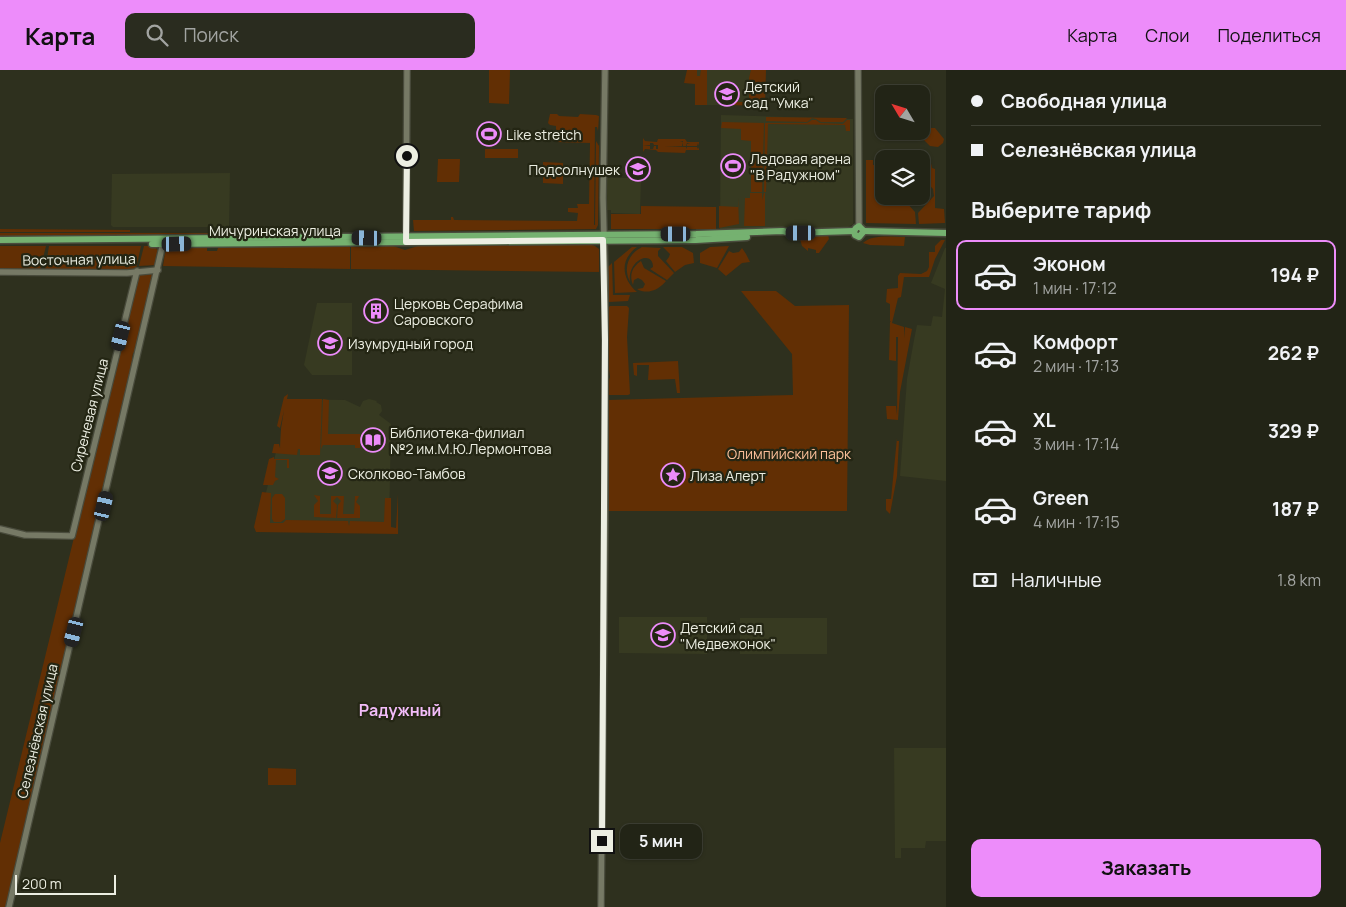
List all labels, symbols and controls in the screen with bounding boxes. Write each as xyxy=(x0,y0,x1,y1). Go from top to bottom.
search box xyxy=(125,13,475,58)
text: Карта xyxy=(25,19,95,52)
icon: search xyxy=(143,21,171,49)
text: Поиск xyxy=(183,22,239,48)
text: Карта xyxy=(1067,23,1117,47)
text: Слои xyxy=(1145,23,1189,47)
text: Поделиться xyxy=(1217,23,1321,47)
place label: Детский сад "Умка" xyxy=(744,77,814,112)
school or university icon: Детский сад "Умка" xyxy=(714,81,740,107)
north arrow xyxy=(875,85,930,140)
map controls xyxy=(875,85,930,205)
text: Свободная улица xyxy=(1001,88,1167,114)
sports icon: Like stretch xyxy=(476,121,502,147)
place label: Like stretch xyxy=(506,125,582,144)
text: Селезнёвская улица xyxy=(1001,137,1196,163)
route start xyxy=(396,145,418,167)
place label: Ледовая арена "В Радужном" xyxy=(750,149,851,184)
button: layers xyxy=(875,150,930,205)
sports icon: Ледовая арена "В Радужном" xyxy=(720,153,746,179)
school or university icon: Подсолнушек xyxy=(625,156,651,182)
place label: Подсолнушек xyxy=(528,160,621,179)
text: Выберите тариф xyxy=(971,195,1151,225)
street label: Мичуринская улица xyxy=(209,221,341,240)
car xyxy=(786,226,816,241)
car xyxy=(661,227,691,242)
car xyxy=(351,230,382,246)
car xyxy=(161,236,192,252)
street label: Восточная улица xyxy=(22,249,136,269)
text: Эконом xyxy=(1033,251,1106,277)
icon: car xyxy=(973,253,1018,298)
text: 194 ₽ xyxy=(1270,262,1319,288)
text: 1 мин · 17:12 xyxy=(1033,277,1117,299)
place label: Церковь Серафима Саровского xyxy=(394,294,523,329)
building icon: Церковь Серафима Саровского xyxy=(363,298,389,324)
car xyxy=(110,320,131,352)
text: Комфорт xyxy=(1033,329,1118,355)
school or university icon: Изумрудный город xyxy=(317,330,343,356)
icon: car xyxy=(973,331,1018,376)
place label: Изумрудный город xyxy=(348,334,473,353)
text: 262 ₽ xyxy=(1268,340,1319,366)
text: 2 мин · 17:13 xyxy=(1033,355,1119,377)
street label: Сиреневая улица xyxy=(66,356,112,474)
text: XL xyxy=(1033,407,1056,433)
icon: car xyxy=(973,409,1018,454)
text: 329 ₽ xyxy=(1268,418,1319,444)
place label: Библиотека-филиал №2 им.М.Ю.Лермонтова xyxy=(390,423,551,458)
library icon: Библиотека-филиал №2 им.М.Ю.Лермонтова xyxy=(360,427,386,453)
text: 3 мин · 17:14 xyxy=(1033,433,1119,455)
park label: Олимпийский парк xyxy=(727,444,852,463)
school or university icon: Сколково-Тамбов xyxy=(317,460,343,486)
place icon: Лиза Алерт xyxy=(660,462,686,488)
place label: Сколково-Тамбов xyxy=(348,464,466,483)
place label: Лиза Алерт xyxy=(690,466,766,485)
text: Green xyxy=(1033,485,1089,511)
icon: car xyxy=(973,487,1018,532)
car xyxy=(93,490,114,522)
text: 187 ₽ xyxy=(1272,496,1319,522)
text: 4 мин · 17:15 xyxy=(1033,511,1120,533)
icon: cash xyxy=(971,566,999,594)
text: Наличные xyxy=(1011,567,1102,593)
text: 1.8 km xyxy=(1277,569,1321,591)
car xyxy=(63,616,84,648)
place label: Детский сад "Медвежонок" xyxy=(680,618,776,653)
school or university icon: Детский сад "Медвежонок" xyxy=(650,622,676,648)
street label: Селезнёвская улица xyxy=(12,662,62,800)
district label: Радужный xyxy=(359,699,441,721)
callout: 5 мин xyxy=(620,824,702,858)
route end xyxy=(591,830,613,852)
text: 5 мин xyxy=(639,830,683,852)
button: Заказать xyxy=(971,839,1321,897)
scale bar xyxy=(15,872,116,895)
text: 200 m xyxy=(22,874,62,893)

